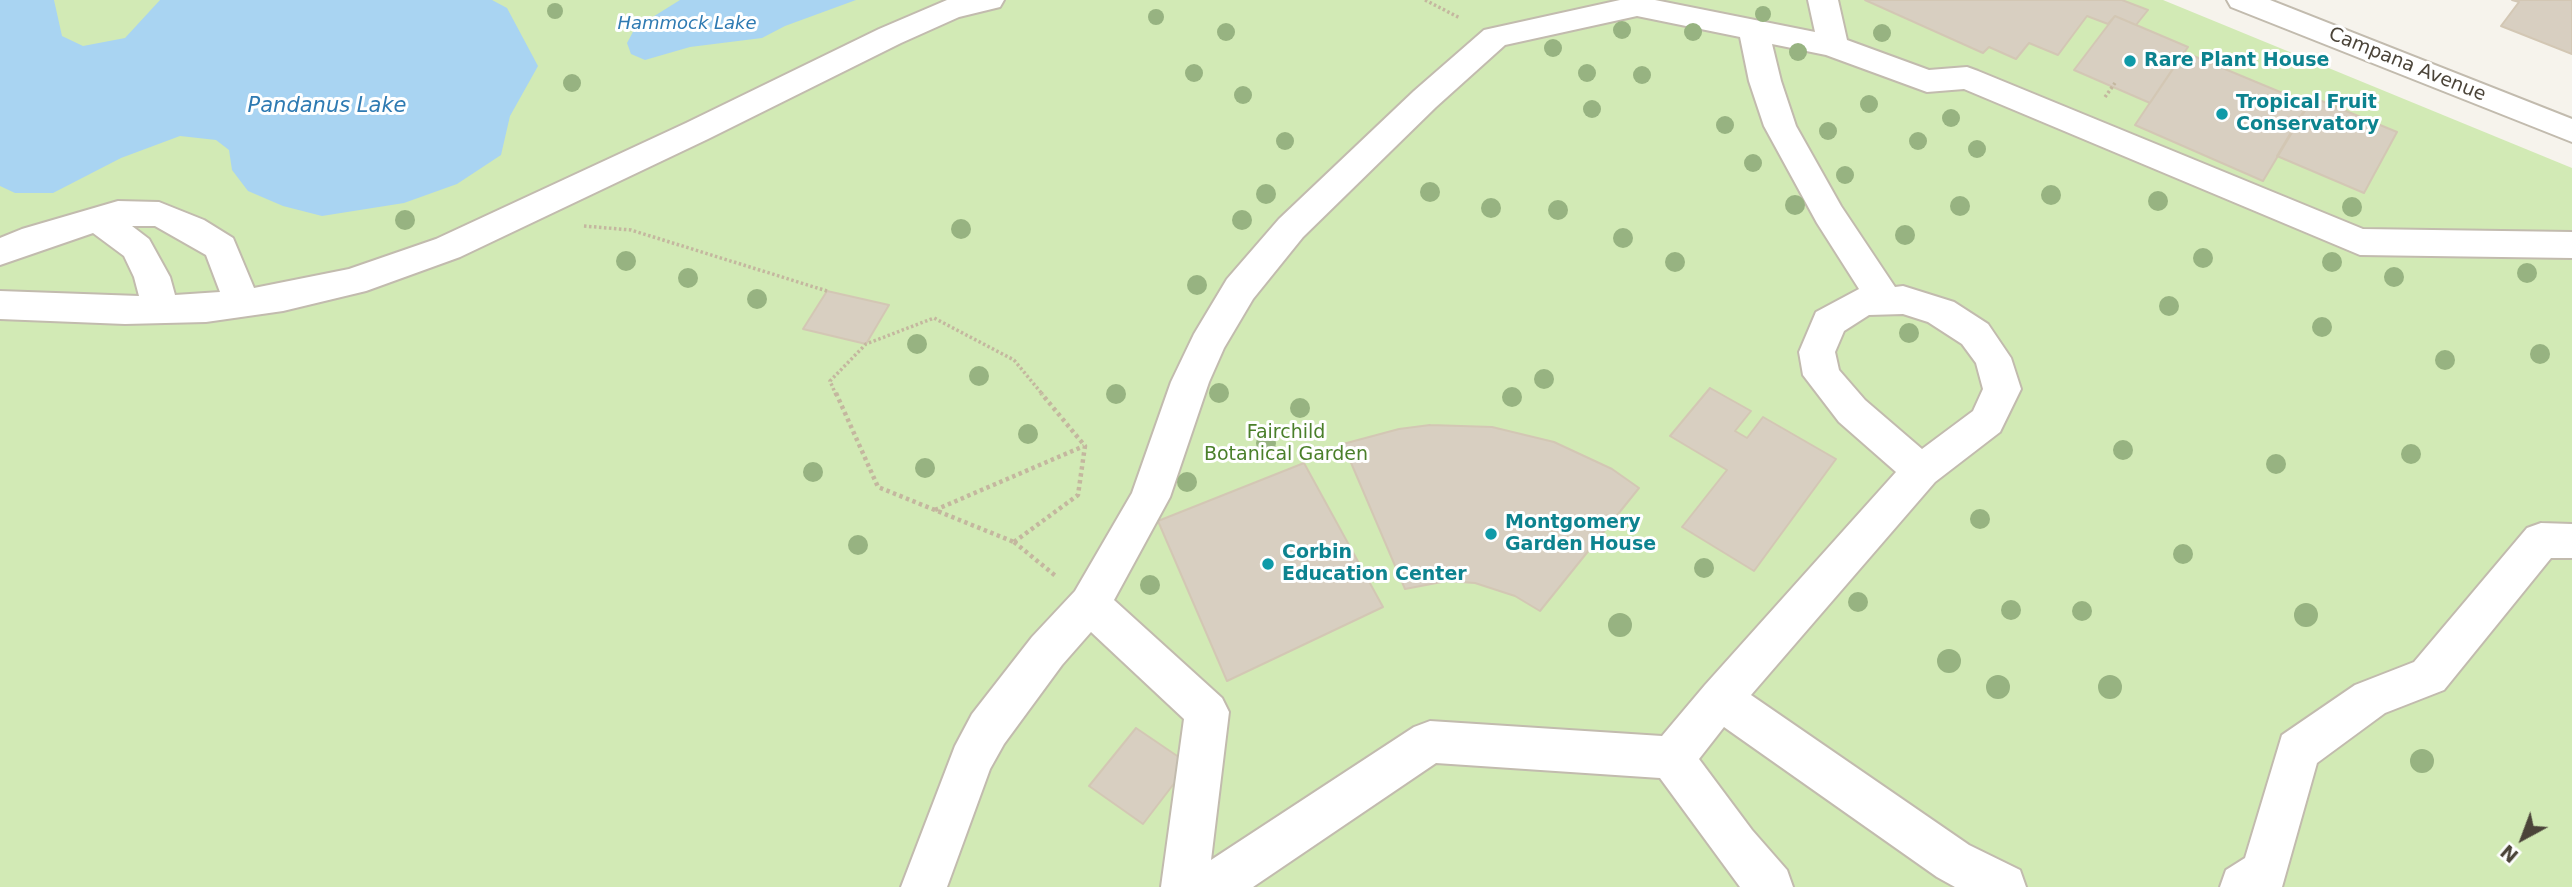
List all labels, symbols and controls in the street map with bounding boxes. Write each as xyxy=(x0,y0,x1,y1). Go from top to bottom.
water label: Hammock Lake xyxy=(617,13,757,35)
street label: Campana Avenue xyxy=(2325,23,2489,107)
place label: Rare Plant House xyxy=(2144,50,2329,72)
marker: Rare Plant House xyxy=(2122,53,2138,69)
place label: Tropical Fruit Conservatory xyxy=(2236,92,2379,136)
water label: Pandanus Lake xyxy=(248,94,406,120)
marker: Tropical Fruit Conservatory xyxy=(2214,106,2230,122)
park label: Fairchild Botanical Garden xyxy=(1204,422,1368,466)
place label: Montgomery Garden House xyxy=(1505,512,1656,556)
marker: Montgomery Garden House xyxy=(1483,526,1499,542)
place label: Corbin Education Center xyxy=(1282,542,1467,586)
marker: Corbin Education Center xyxy=(1260,556,1276,572)
north arrow xyxy=(2488,803,2558,873)
text: N xyxy=(2496,840,2522,867)

